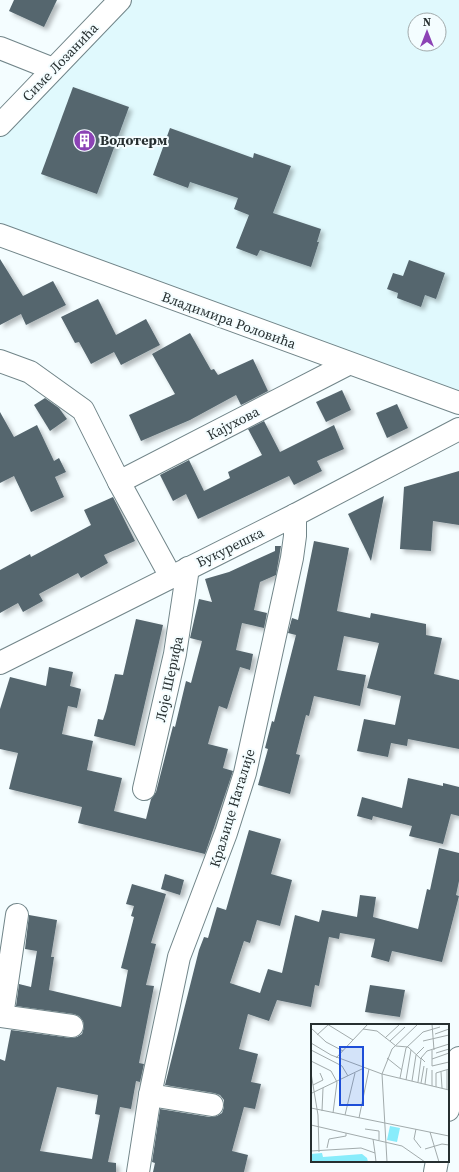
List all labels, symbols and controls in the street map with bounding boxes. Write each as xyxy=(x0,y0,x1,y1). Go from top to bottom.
north arrow xyxy=(407,12,447,52)
text: N xyxy=(423,15,431,30)
street label: Симе Лозанића xyxy=(17,18,103,106)
building icon: Водотерм xyxy=(72,127,98,153)
place label: Водотерм xyxy=(100,130,167,150)
street label: Владимира Роловића xyxy=(159,286,300,354)
street label: Кајухова xyxy=(203,401,263,445)
street label: Букурешка xyxy=(193,522,268,572)
street label: Лоје Шерифа xyxy=(150,633,188,724)
street label: Краљице Наталије xyxy=(204,746,260,870)
inset map xyxy=(311,1024,449,1162)

